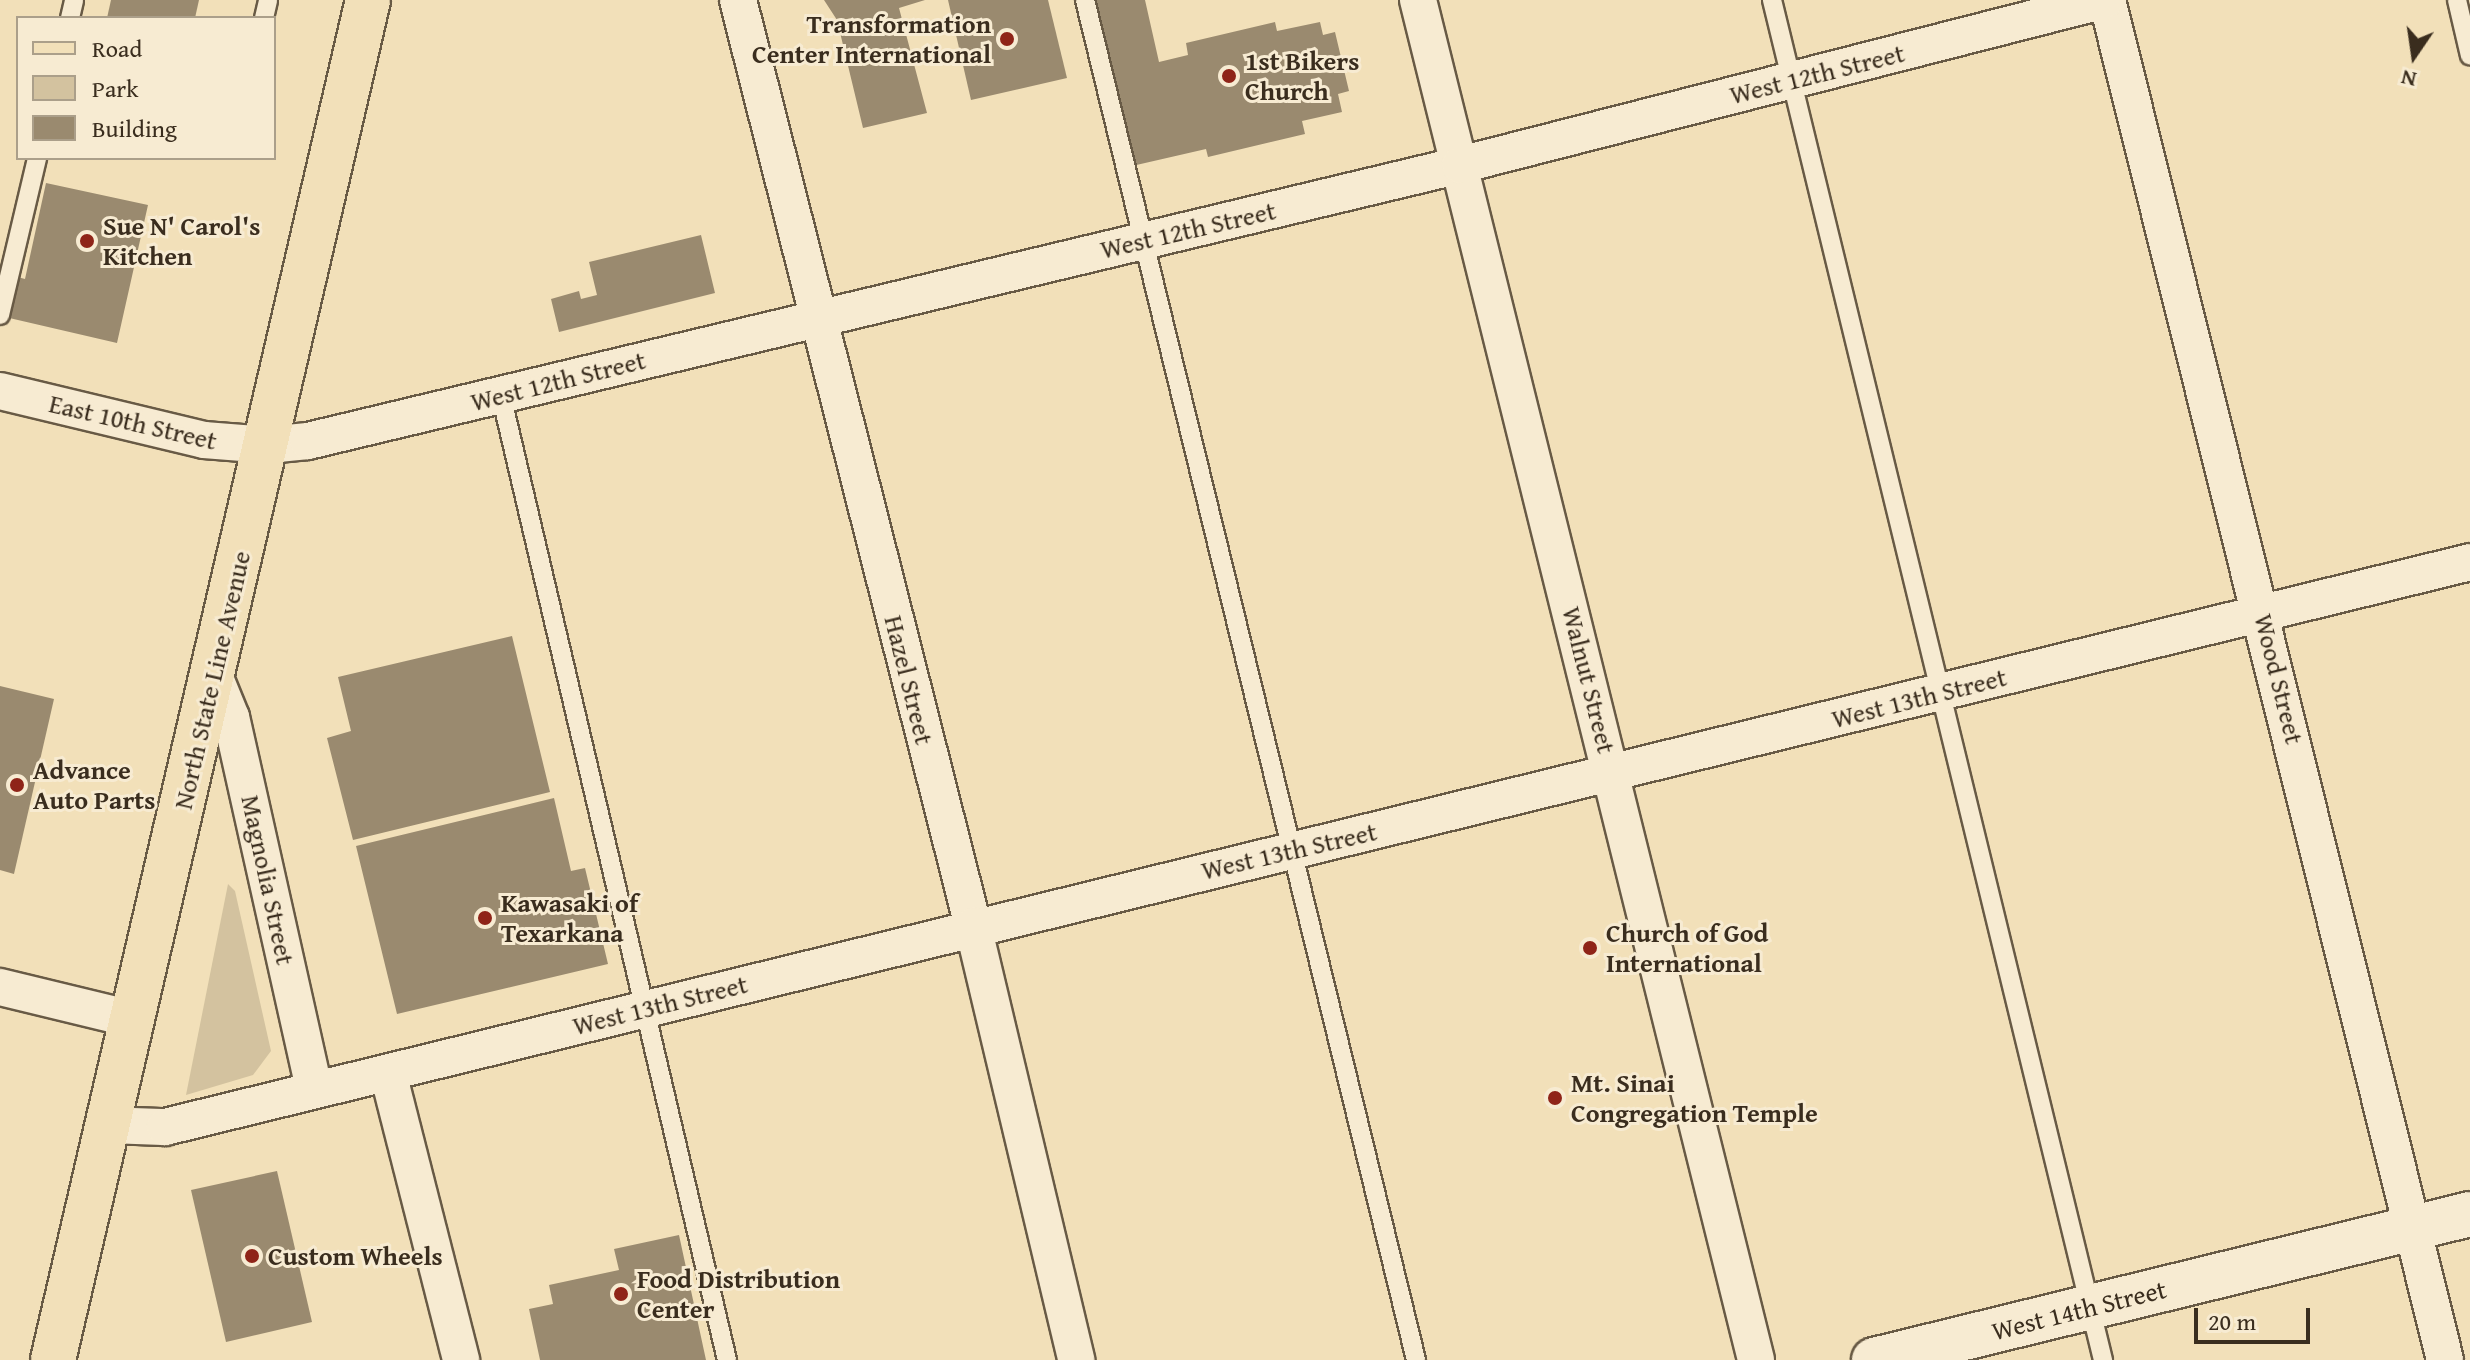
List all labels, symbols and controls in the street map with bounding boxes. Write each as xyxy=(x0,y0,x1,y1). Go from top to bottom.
place label: Transformation Center International xyxy=(752,8,991,70)
legend xyxy=(16,16,276,160)
north arrow xyxy=(2374,16,2454,96)
marker: Transformation Center International xyxy=(998,30,1016,48)
text: Road xyxy=(92,31,142,66)
street label: West 12th Street xyxy=(1726,37,1908,111)
place label: 1st Bikers Church xyxy=(1245,45,1359,106)
text: N xyxy=(2398,62,2419,97)
marker: 1st Bikers Church xyxy=(1220,67,1238,85)
text: Park xyxy=(92,71,138,106)
text: Building xyxy=(92,111,177,146)
street label: West 12th Street xyxy=(1097,195,1279,265)
place label: Sue N' Carol's Kitchen xyxy=(103,210,260,272)
marker: Sue N' Carol's Kitchen xyxy=(78,232,96,250)
street label: West 12th Street xyxy=(467,344,649,418)
street label: East 10th Street xyxy=(46,388,220,456)
street label: North State Line Avenue xyxy=(167,548,257,812)
street label: Walnut Street xyxy=(1556,603,1622,757)
street label: Wood Street xyxy=(2248,611,2310,747)
street label: Hazel Street xyxy=(878,612,940,748)
street label: West 13th Street xyxy=(1828,661,2010,735)
place label: Advance Auto Parts xyxy=(33,754,155,816)
marker: Advance Auto Parts xyxy=(8,776,26,794)
street label: Magnolia Street xyxy=(235,792,301,968)
street label: West 13th Street xyxy=(1198,816,1380,886)
place label: Kawasaki of Texarkana xyxy=(501,887,638,948)
marker: Kawasaki of Texarkana xyxy=(476,909,494,927)
place label: Church of God International xyxy=(1606,917,1768,978)
marker: Church of God International xyxy=(1581,939,1599,957)
street label: West 13th Street xyxy=(569,968,751,1042)
place label: Mt. Sinai Congregation Temple xyxy=(1571,1067,1818,1128)
marker: Mt. Sinai Congregation Temple xyxy=(1546,1089,1564,1107)
place label: Custom Wheels xyxy=(268,1240,443,1272)
marker: Custom Wheels xyxy=(243,1247,261,1265)
place label: Food Distribution Center xyxy=(637,1263,840,1324)
street label: West 14th Street xyxy=(1988,1273,2170,1347)
marker: Food Distribution Center xyxy=(612,1285,630,1303)
scale bar xyxy=(2198,1292,2314,1342)
text: 20 m xyxy=(2208,1304,2256,1339)

